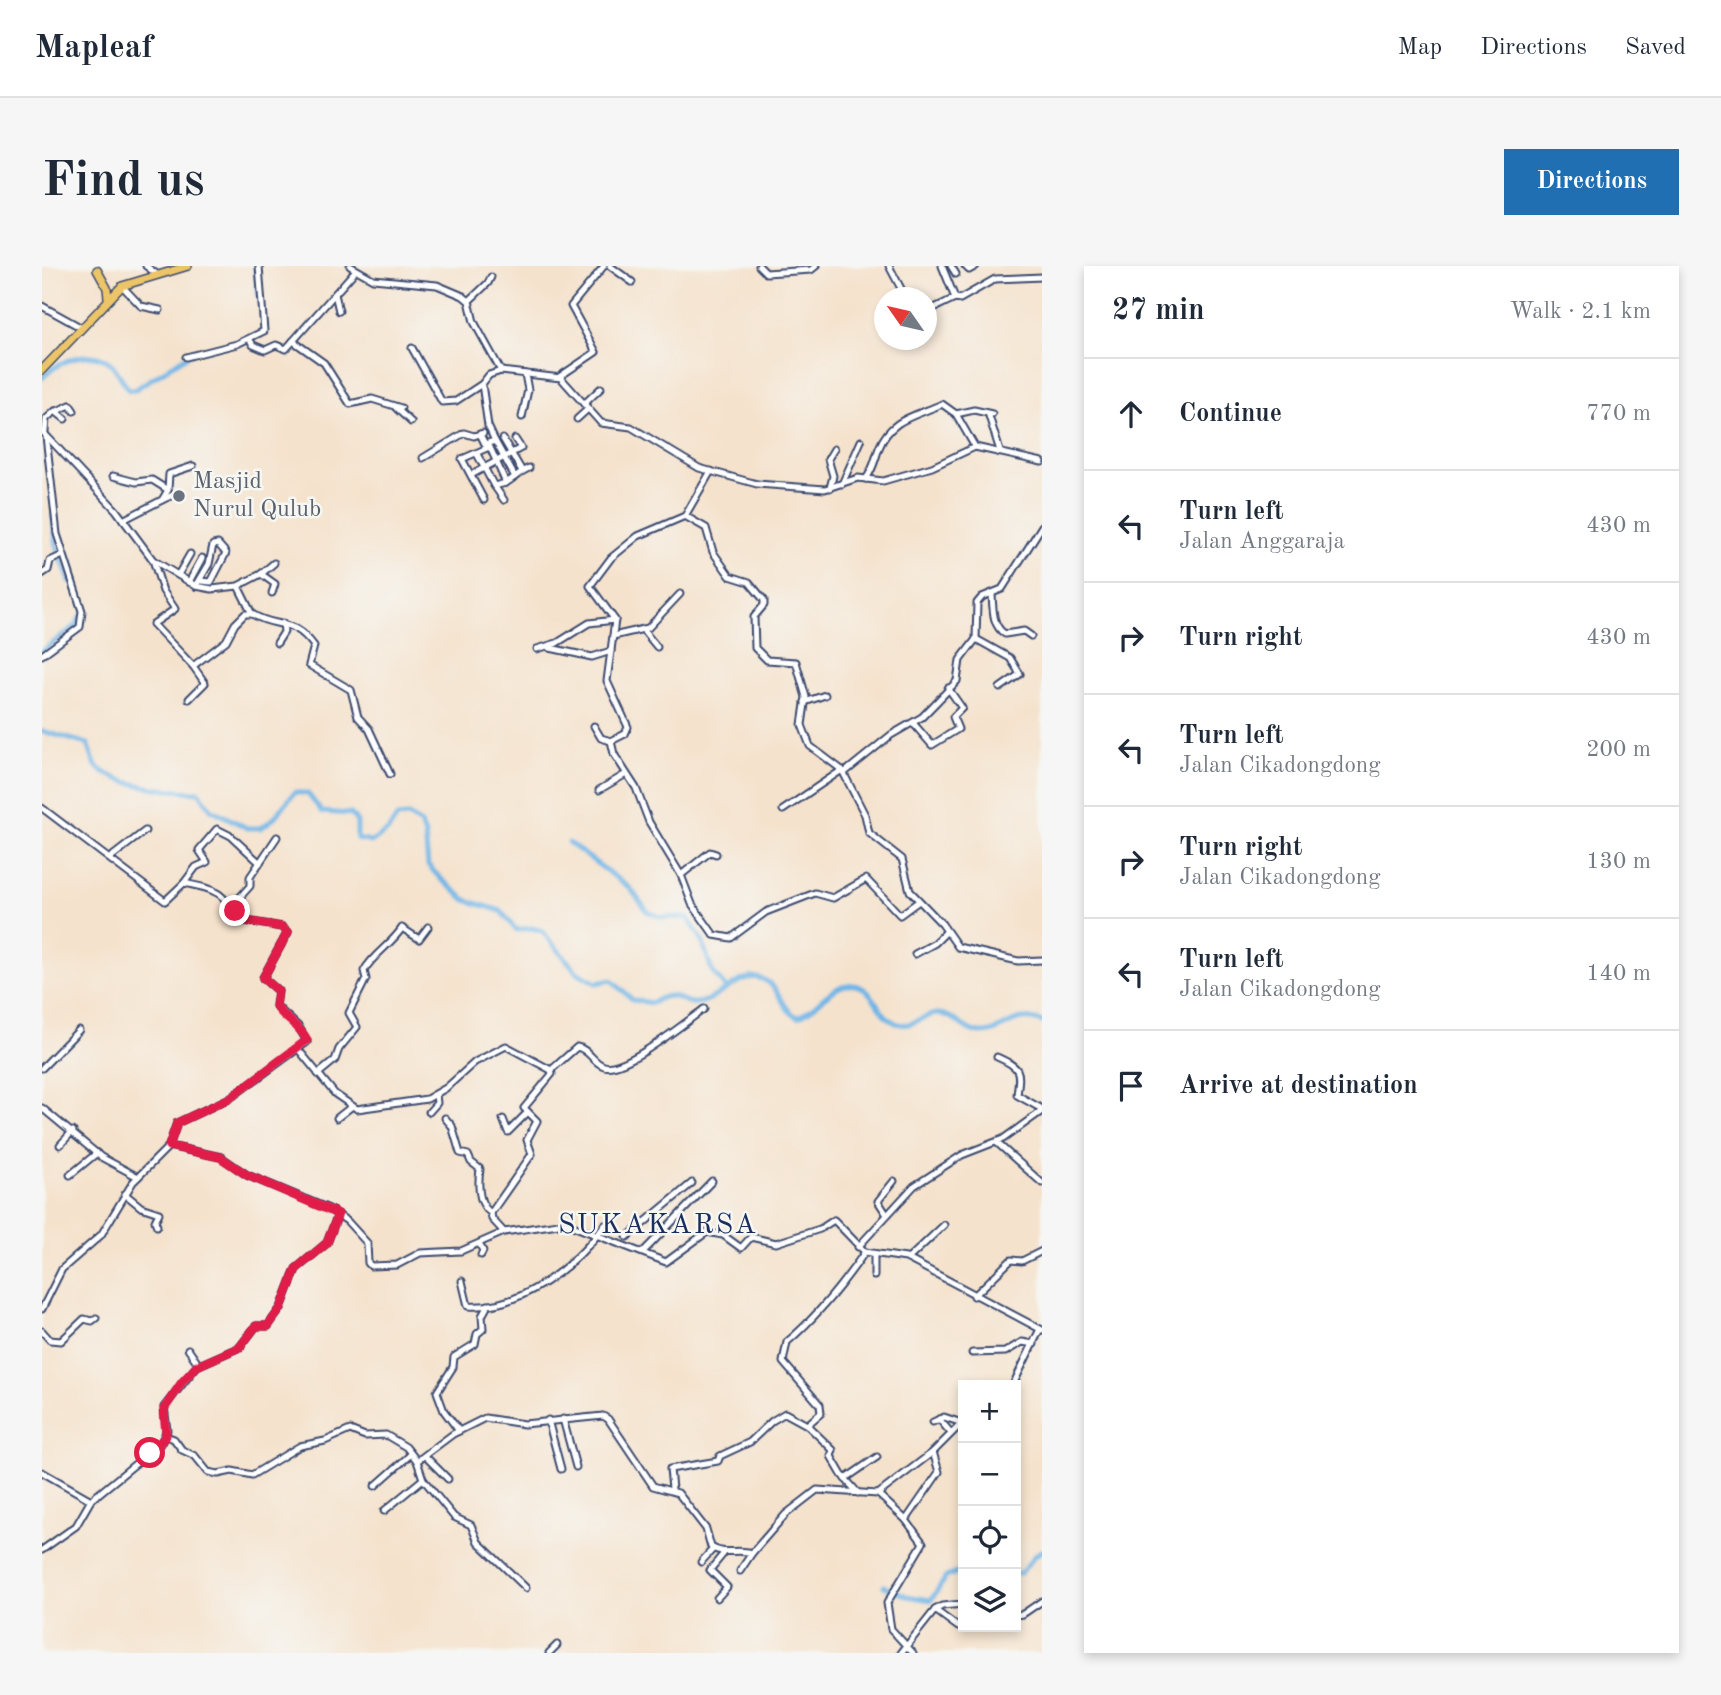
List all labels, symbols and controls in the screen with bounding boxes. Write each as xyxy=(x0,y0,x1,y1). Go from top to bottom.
text: Mapleaf xyxy=(35,32,153,65)
text: Map xyxy=(1398,36,1442,60)
text: Directions xyxy=(1480,36,1587,60)
text: Saved xyxy=(1625,36,1686,60)
button: Directions xyxy=(1504,149,1679,215)
text: Find us xyxy=(42,158,205,207)
north arrow xyxy=(874,287,937,350)
text: 27 min xyxy=(1112,296,1205,326)
text: Walk · 2.1 km xyxy=(1510,300,1651,323)
icon: ahead xyxy=(1112,395,1150,433)
text: Continue xyxy=(1179,401,1282,427)
text: 770 m xyxy=(1586,402,1651,425)
place label: Masjid Nurul Qulub xyxy=(193,470,321,522)
marker: Masjid Nurul Qulub xyxy=(171,488,187,504)
text: Turn left xyxy=(1179,499,1284,525)
icon: left xyxy=(1112,507,1150,545)
text: 430 m xyxy=(1586,514,1651,537)
text: Jalan Anggaraja xyxy=(1179,530,1345,553)
icon: right xyxy=(1112,619,1150,657)
text: Turn right xyxy=(1179,625,1302,651)
text: 430 m xyxy=(1586,626,1651,649)
text: Turn left xyxy=(1179,723,1284,749)
icon: left xyxy=(1112,731,1150,769)
text: 200 m xyxy=(1586,738,1651,761)
text: Jalan Cikadongdong xyxy=(1179,754,1381,777)
text: Turn right xyxy=(1179,835,1302,861)
icon: right xyxy=(1112,843,1150,881)
text: 130 m xyxy=(1586,850,1651,873)
text: Jalan Cikadongdong xyxy=(1179,866,1381,889)
route end xyxy=(219,895,250,926)
text: Turn left xyxy=(1179,947,1284,973)
icon: left xyxy=(1112,955,1150,993)
text: 140 m xyxy=(1586,962,1651,985)
text: Jalan Cikadongdong xyxy=(1179,978,1381,1001)
icon: arrive xyxy=(1112,1067,1150,1105)
text: Arrive at destination xyxy=(1179,1073,1418,1099)
district label: SUKAKARSA xyxy=(558,1212,758,1240)
map controls xyxy=(958,1380,1021,1632)
button: + xyxy=(958,1380,1021,1443)
route start xyxy=(134,1437,165,1468)
button: − xyxy=(958,1443,1021,1506)
button: locate xyxy=(958,1506,1021,1569)
button: layers xyxy=(958,1569,1021,1632)

